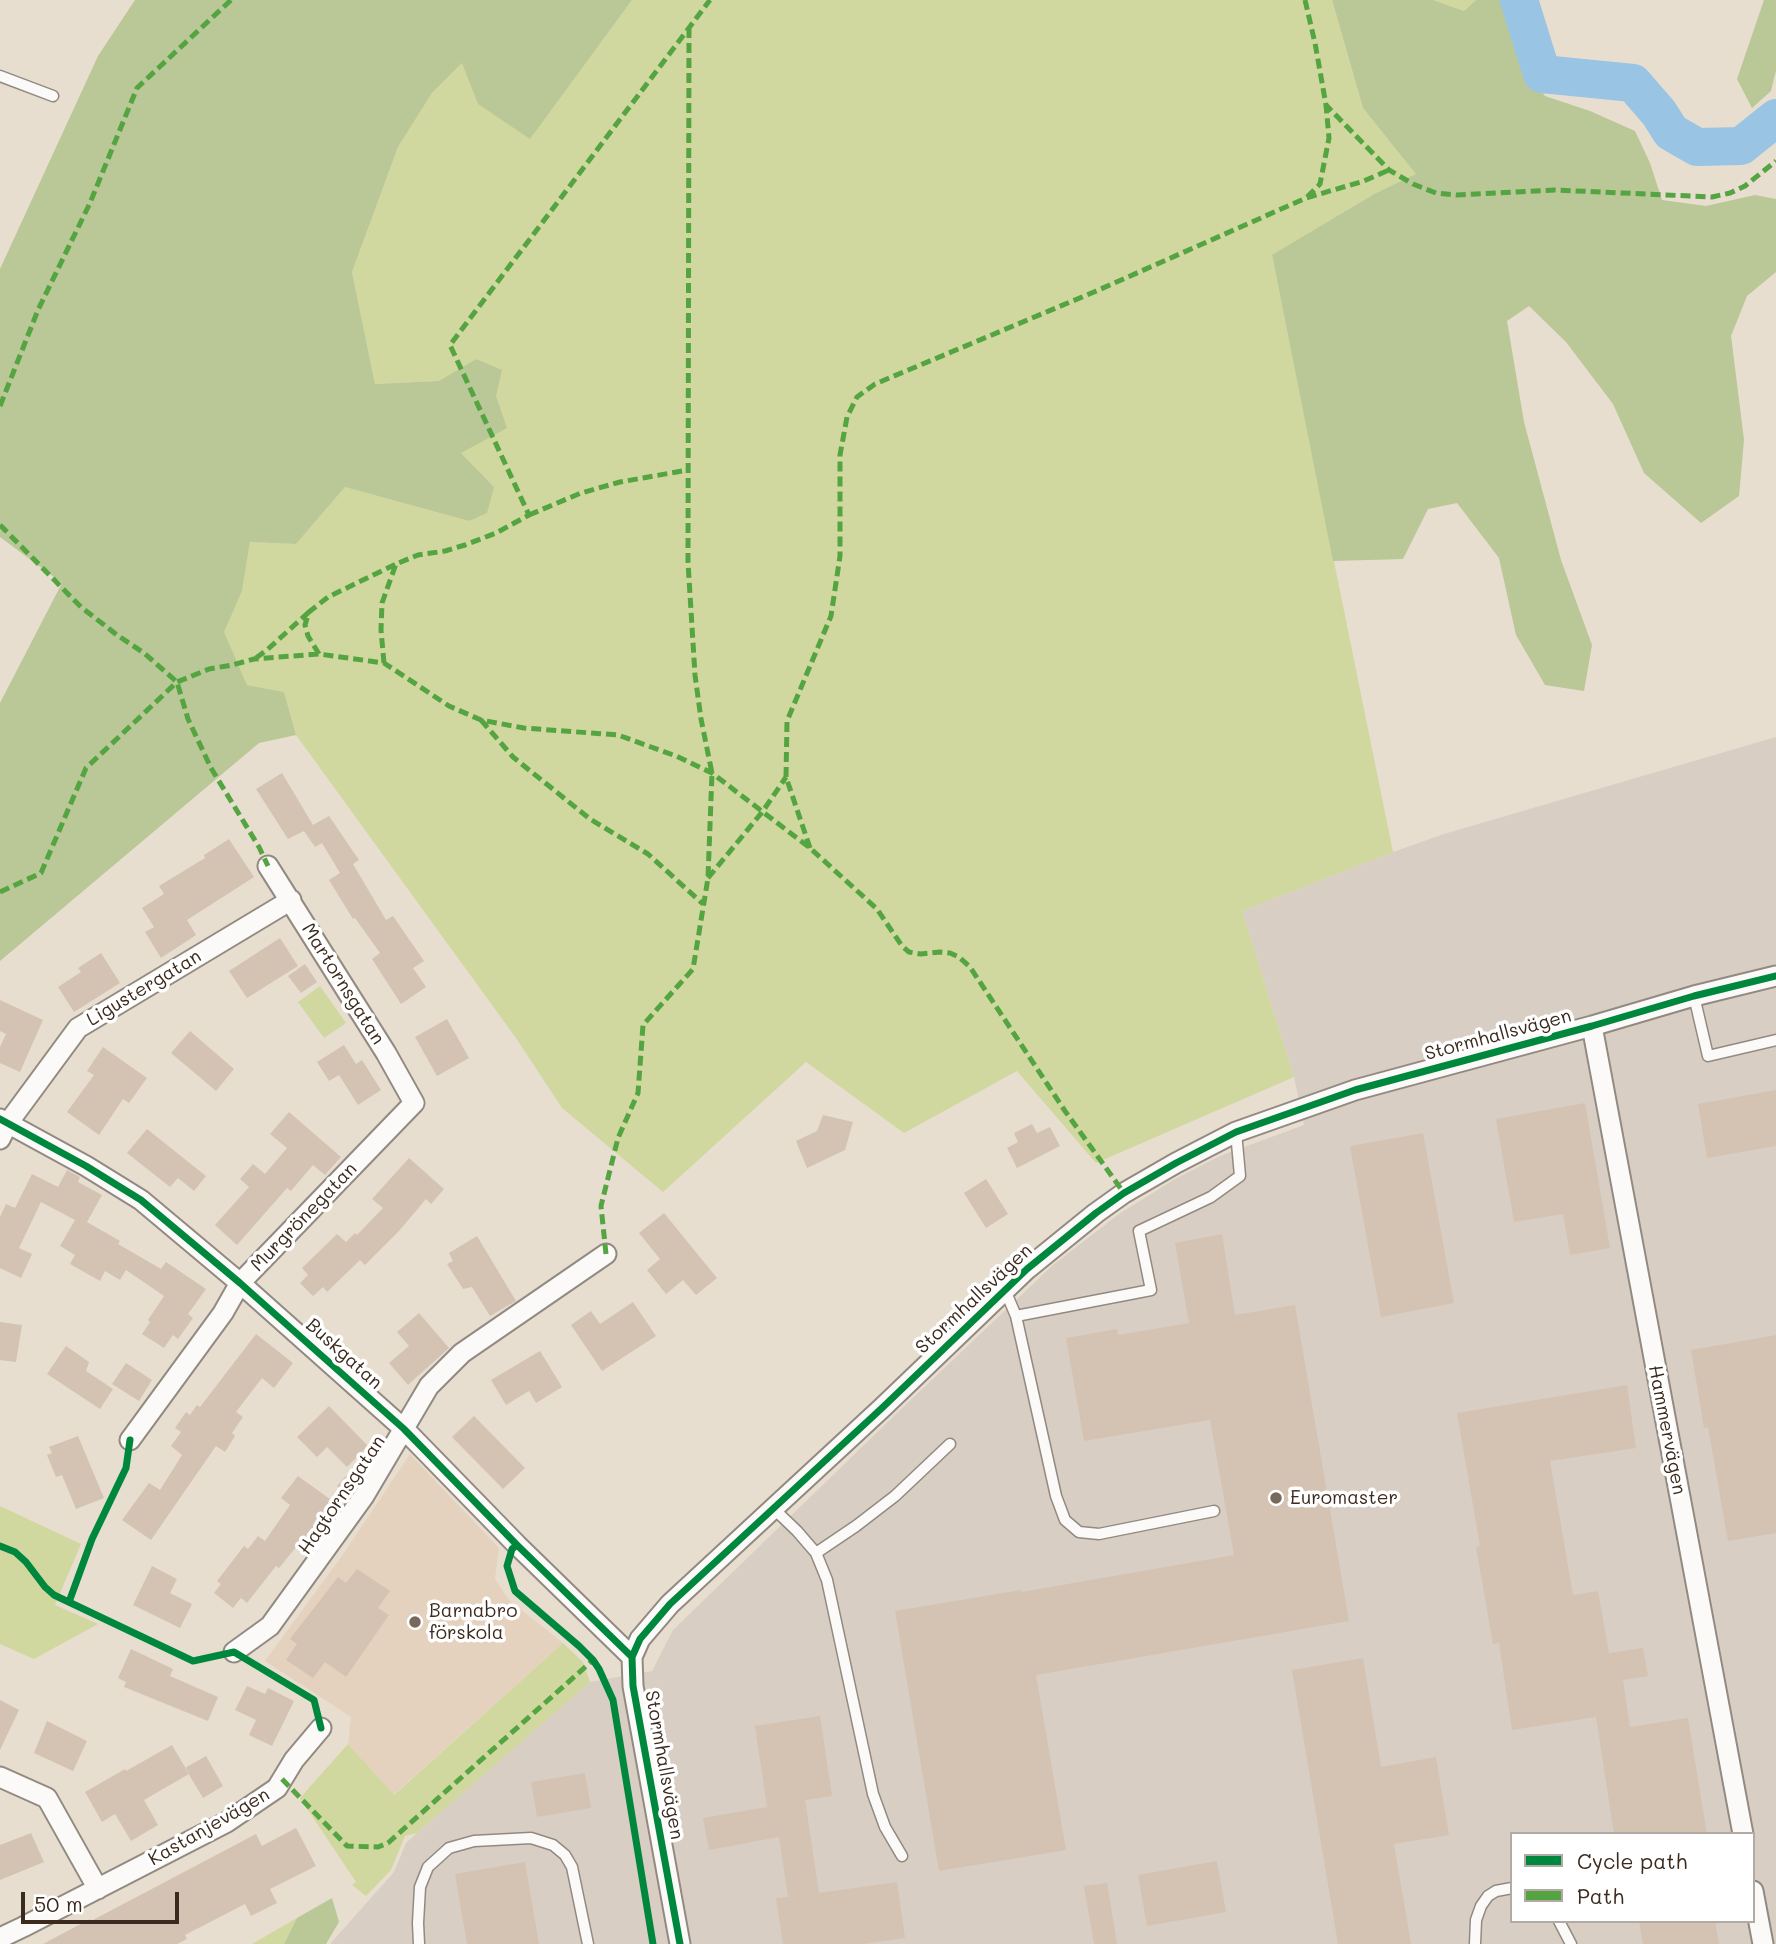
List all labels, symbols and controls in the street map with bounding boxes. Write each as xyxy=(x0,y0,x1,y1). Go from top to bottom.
street label: Martornsgatan xyxy=(296,919,390,1049)
street label: Ligustergatan xyxy=(83,945,205,1031)
street label: Stormhallsvägen xyxy=(1422,1004,1574,1066)
street label: Murgrönegatan xyxy=(246,1158,362,1276)
street label: Stormhallsvägen xyxy=(911,1239,1037,1359)
street label: Buskgatan xyxy=(301,1314,387,1394)
street label: Hammervägen xyxy=(1643,1363,1691,1497)
street label: Hagtornsgatan xyxy=(294,1431,390,1559)
place label: Euromaster xyxy=(1290,1487,1398,1509)
marker: Euromaster xyxy=(1268,1490,1284,1506)
place label: Barnabro förskola xyxy=(429,1600,517,1644)
marker: Barnabro förskola xyxy=(407,1614,423,1630)
street label: Stormhallsvägen xyxy=(640,1689,688,1841)
street label: Kastanjevägen xyxy=(144,1783,274,1871)
legend xyxy=(1510,1832,1755,1923)
text: Cycle path xyxy=(1577,1847,1687,1874)
scale bar xyxy=(24,1878,182,1922)
text: Path xyxy=(1577,1882,1624,1909)
text: 50 m xyxy=(34,1890,83,1917)

